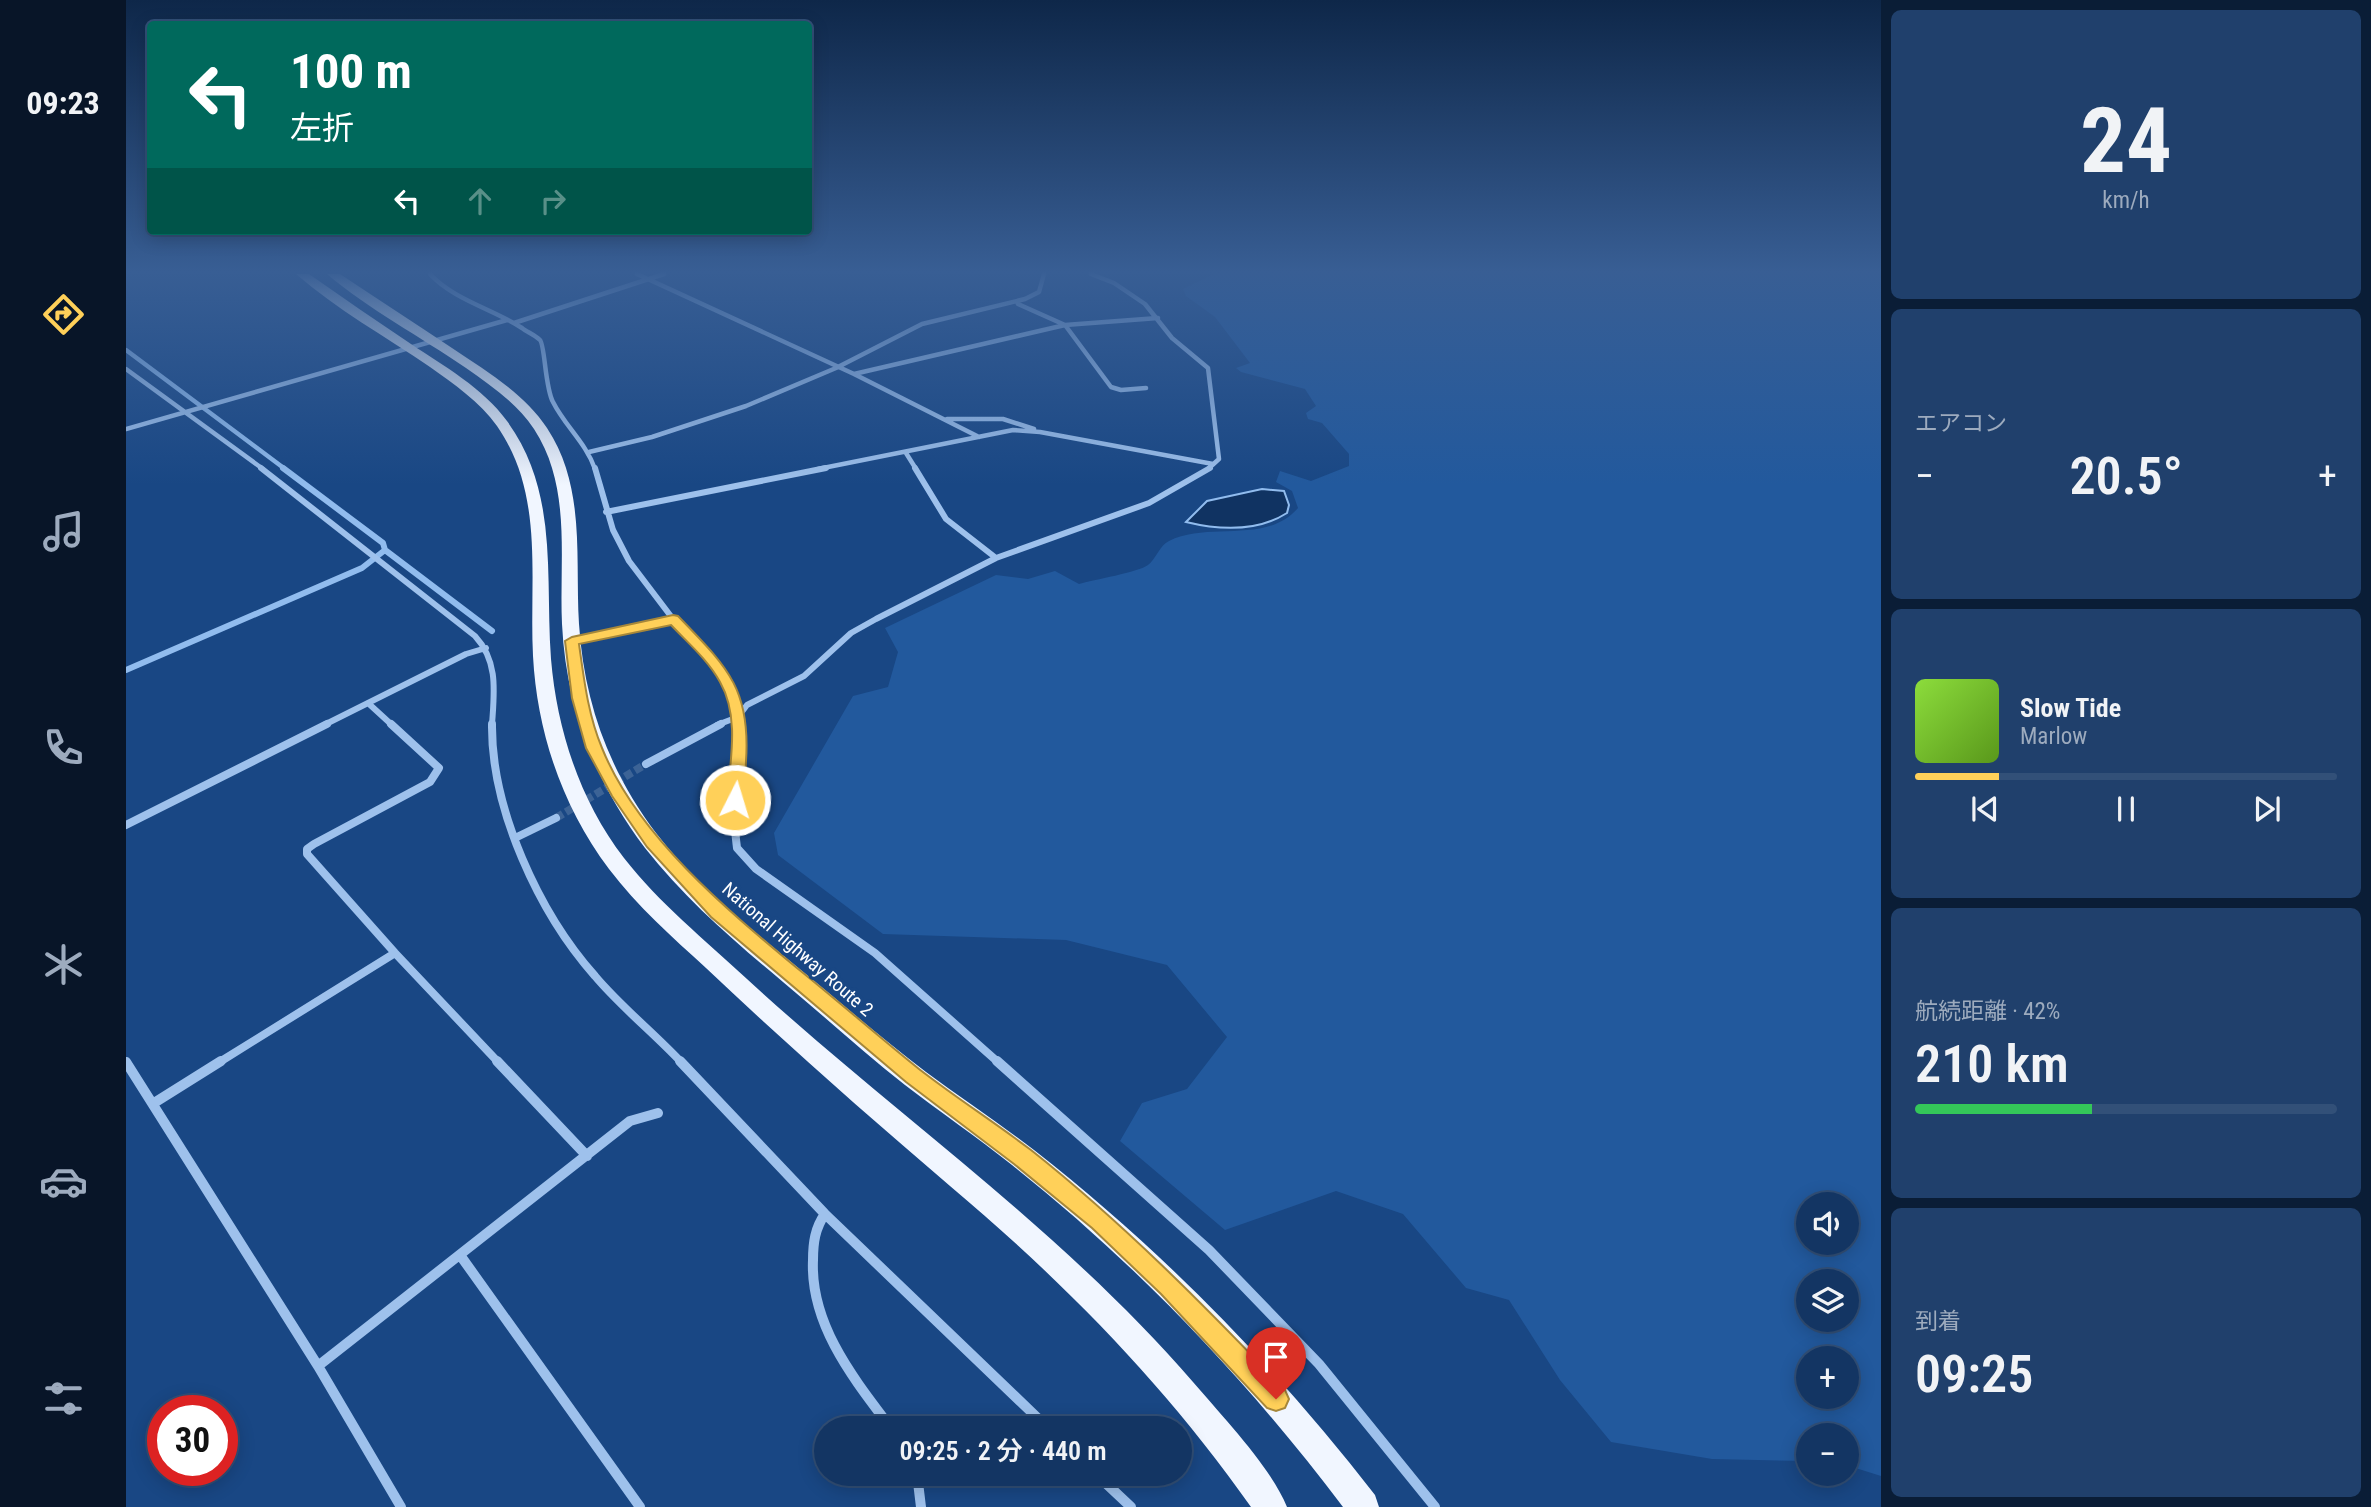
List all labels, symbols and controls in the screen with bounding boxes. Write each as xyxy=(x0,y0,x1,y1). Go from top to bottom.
text: 100 m xyxy=(290,43,412,100)
icon: left xyxy=(175,49,266,140)
text: 09:23 xyxy=(26,84,100,122)
text: 24 xyxy=(2080,88,2172,194)
text: 左折 xyxy=(290,109,354,147)
icon: left xyxy=(388,182,426,220)
icon: ahead xyxy=(461,182,499,220)
icon: right xyxy=(534,182,572,220)
text: km/h xyxy=(2102,187,2150,214)
icon: directions xyxy=(39,290,88,339)
text: エアコン xyxy=(1915,410,2007,437)
text: 20.5° xyxy=(2069,446,2183,507)
text: − xyxy=(1915,454,1934,498)
text: + xyxy=(2318,454,2337,498)
icon: music xyxy=(39,507,88,556)
text: Slow Tide xyxy=(2020,693,2121,723)
icon: phone xyxy=(39,723,88,772)
text: Marlow xyxy=(2020,723,2087,750)
position arrow xyxy=(698,763,772,837)
icon: previous xyxy=(1966,790,2004,828)
icon: pause xyxy=(2107,790,2145,828)
icon: next xyxy=(2248,790,2286,828)
street label: National Highway Route 2 xyxy=(717,877,878,1021)
icon: climate xyxy=(39,940,88,989)
text: 航続距離 · 42% xyxy=(1915,998,2060,1025)
text: 210 km xyxy=(1915,1034,2069,1095)
icon: car xyxy=(39,1157,88,1206)
map controls xyxy=(1796,1192,1859,1486)
button: sound xyxy=(1796,1192,1859,1255)
button: layers xyxy=(1796,1269,1859,1332)
text: 到着 xyxy=(1915,1308,1961,1335)
pin xyxy=(1246,1327,1306,1399)
icon: arrive xyxy=(1257,1338,1295,1376)
text: 09:25 xyxy=(1915,1344,2033,1405)
button: + xyxy=(1796,1346,1859,1409)
icon: filters xyxy=(39,1374,88,1423)
speed limit sign: 30 xyxy=(147,1395,238,1486)
button: − xyxy=(1796,1423,1859,1486)
text: 09:25 · 2 分 · 440 m xyxy=(899,1436,1107,1466)

